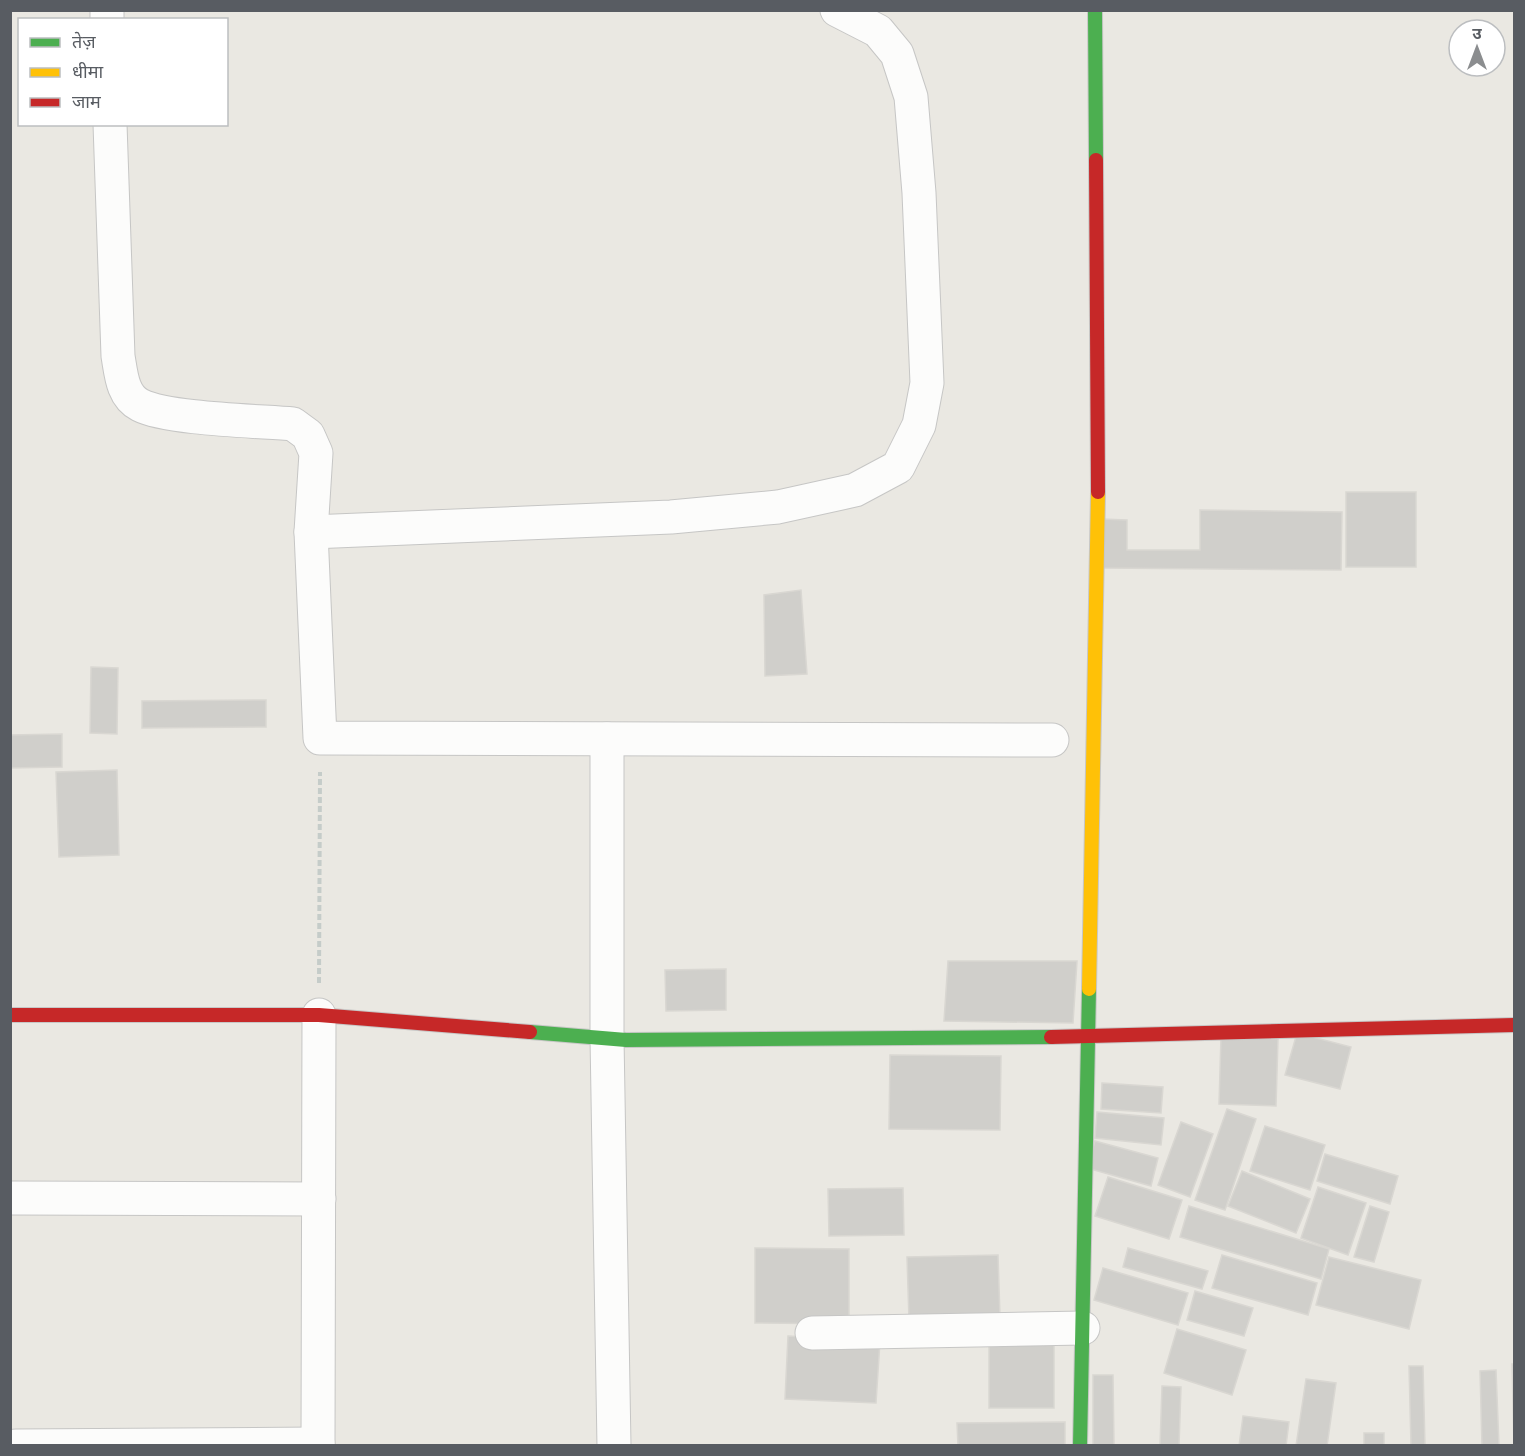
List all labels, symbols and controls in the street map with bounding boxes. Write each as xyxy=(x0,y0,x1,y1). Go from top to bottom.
legend xyxy=(18,18,228,126)
north arrow xyxy=(1447,18,1507,78)
text: उ xyxy=(1472,24,1482,43)
text: तेज़ xyxy=(72,31,96,52)
text: धीमा xyxy=(72,61,103,82)
text: जाम xyxy=(72,91,102,112)

